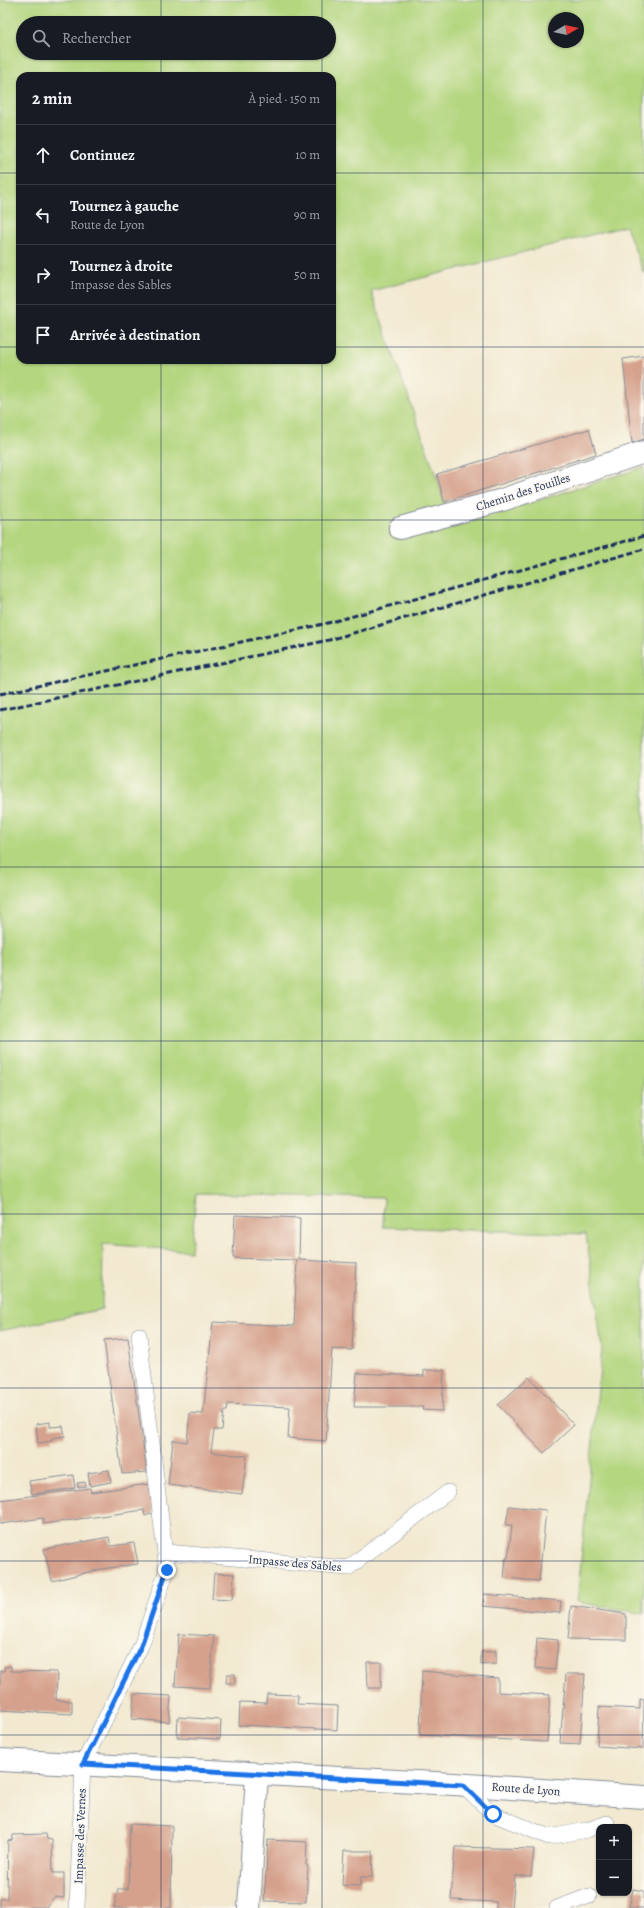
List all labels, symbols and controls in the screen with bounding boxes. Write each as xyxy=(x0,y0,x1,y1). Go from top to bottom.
north arrow xyxy=(548,12,584,48)
search box xyxy=(16,16,336,60)
icon: search xyxy=(30,27,52,49)
text: Rechercher xyxy=(62,28,131,48)
text: 2 min xyxy=(32,87,72,110)
text: À pied · 150 m xyxy=(248,90,320,107)
icon: ahead xyxy=(32,144,54,166)
text: Continuez xyxy=(70,145,135,165)
text: 10 m xyxy=(295,146,320,163)
text: Tournez à gauche xyxy=(70,196,179,216)
icon: left xyxy=(32,204,54,226)
text: 90 m xyxy=(294,206,320,223)
text: Route de Lyon xyxy=(70,216,145,233)
text: Tournez à droite xyxy=(70,256,173,276)
icon: right xyxy=(32,264,54,286)
text: 50 m xyxy=(294,266,320,283)
text: Impasse des Sables xyxy=(70,276,171,293)
icon: arrive xyxy=(32,324,54,346)
text: Arrivée à destination xyxy=(70,325,201,345)
street label: Chemin des Fouilles xyxy=(474,469,572,515)
street label: Impasse des Sables xyxy=(248,1551,342,1575)
route end xyxy=(158,1561,176,1579)
street label: Route de Lyon xyxy=(491,1779,561,1799)
street label: Impasse des Vernes xyxy=(70,1788,90,1884)
route start xyxy=(484,1805,502,1823)
map controls xyxy=(596,1824,632,1896)
button: + xyxy=(596,1824,632,1860)
button: − xyxy=(596,1860,632,1896)

